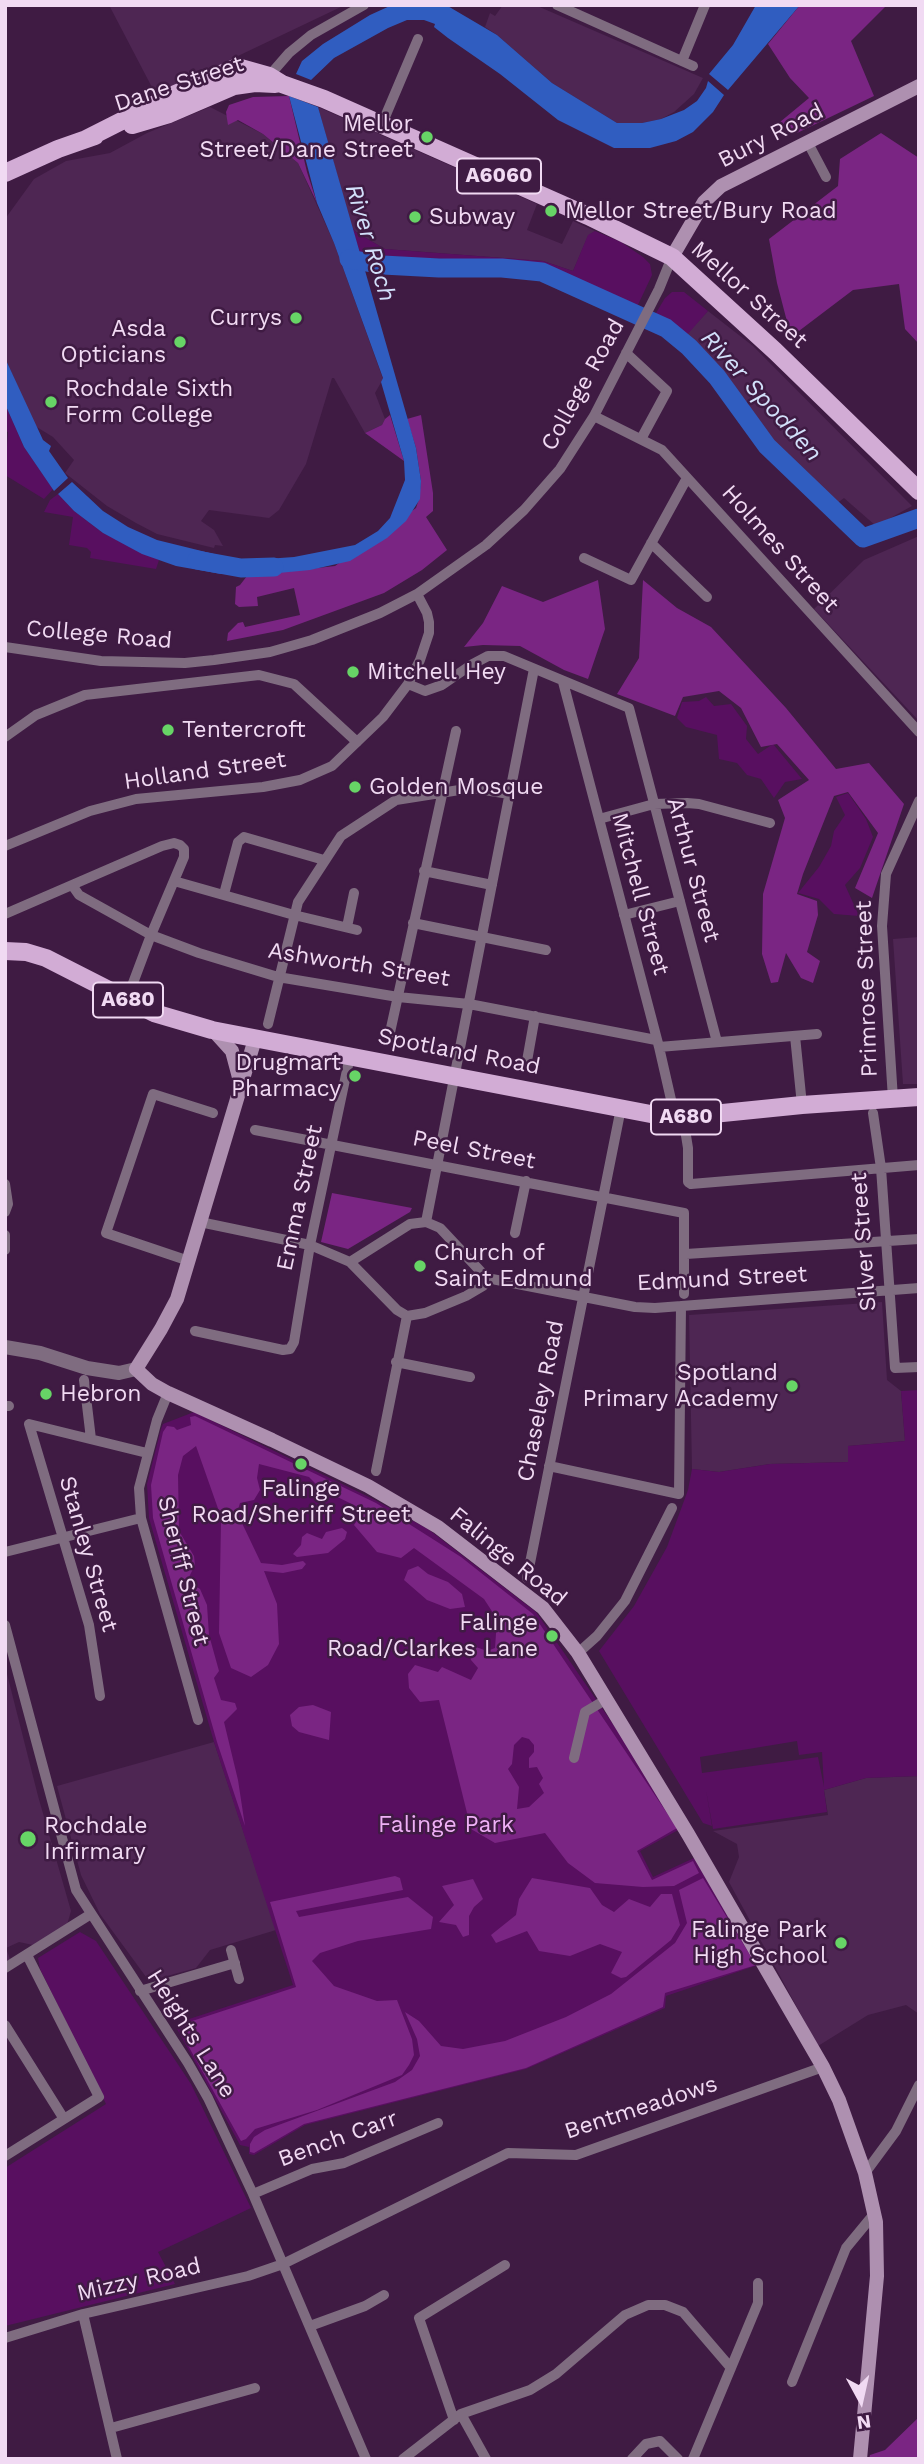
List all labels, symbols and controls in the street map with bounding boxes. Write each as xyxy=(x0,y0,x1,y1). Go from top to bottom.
street label: Dane Street xyxy=(111,50,247,118)
street label: Bury Road xyxy=(714,98,828,174)
place label: Mellor Street/Dane Street xyxy=(200,110,413,164)
marker: Mellor Street/Dane Street xyxy=(419,129,435,145)
road number: A6060 xyxy=(457,158,541,194)
water label: River Roch xyxy=(339,181,401,305)
place label: Mellor Street/Bury Road xyxy=(565,197,837,225)
place label: Subway xyxy=(429,203,515,231)
marker: Mellor Street/Bury Road xyxy=(543,203,559,219)
marker: Subway xyxy=(407,209,423,225)
street label: Mellor Street xyxy=(685,236,813,354)
place label: Currys xyxy=(210,304,282,332)
marker: Currys xyxy=(288,310,304,326)
street label: College Road xyxy=(535,314,631,456)
place label: Asda Opticians xyxy=(61,315,166,369)
water label: River Spodden xyxy=(695,324,827,468)
marker: Asda Opticians xyxy=(172,334,188,350)
place label: Rochdale Sixth Form College xyxy=(65,375,233,429)
marker: Rochdale Sixth Form College xyxy=(43,394,59,410)
street label: Holmes Street xyxy=(716,480,844,618)
street label: College Road xyxy=(25,615,173,655)
place label: Mitchell Hey xyxy=(367,658,506,686)
marker: Mitchell Hey xyxy=(345,664,361,680)
place label: Tentercroft xyxy=(182,716,306,744)
marker: Tentercroft xyxy=(160,722,176,738)
street label: Holland Street xyxy=(122,746,288,796)
place label: Golden Mosque xyxy=(369,773,544,801)
marker: Golden Mosque xyxy=(347,779,363,795)
street label: Arthur Street xyxy=(660,795,726,945)
street label: Mitchell Street xyxy=(605,810,675,978)
street label: Primrose Street xyxy=(850,900,884,1078)
street label: Ashworth Street xyxy=(266,937,452,993)
road number: A680 xyxy=(93,982,163,1018)
street label: Spotland Road xyxy=(375,1023,543,1081)
place label: Drugmart Pharmacy xyxy=(231,1049,341,1103)
marker: Drugmart Pharmacy xyxy=(347,1068,363,1084)
road number: A680 xyxy=(651,1100,721,1134)
street label: Emma Street xyxy=(271,1122,329,1274)
street label: Peel Street xyxy=(410,1125,538,1175)
street label: Silver Street xyxy=(845,1172,883,1312)
place label: Church of Saint Edmund xyxy=(434,1239,593,1293)
marker: Church of Saint Edmund xyxy=(412,1258,428,1274)
street label: Edmund Street xyxy=(636,1261,808,1297)
street label: Chaseley Road xyxy=(512,1318,570,1484)
place label: Spotland Primary Academy xyxy=(582,1359,778,1413)
marker: Spotland Primary Academy xyxy=(784,1378,800,1394)
place label: Hebron xyxy=(60,1380,141,1408)
marker: Hebron xyxy=(38,1386,54,1402)
marker: Falinge Road/Sheriff Street xyxy=(293,1456,309,1472)
street label: Stanley Street xyxy=(53,1473,123,1635)
place label: Falinge Road/Sheriff Street xyxy=(192,1475,410,1529)
street label: Sheriff Street xyxy=(151,1493,215,1649)
street label: Falinge Road xyxy=(444,1501,572,1613)
place label: Falinge Road/Clarkes Lane xyxy=(327,1609,538,1663)
marker: Falinge Road/Clarkes Lane xyxy=(544,1628,560,1644)
park label: Falinge Park xyxy=(378,1811,514,1839)
place label: Rochdale Infirmary xyxy=(44,1812,148,1866)
marker: Rochdale Infirmary xyxy=(18,1829,38,1849)
place label: Falinge Park High School xyxy=(691,1916,827,1970)
marker: Falinge Park High School xyxy=(833,1935,849,1951)
street label: Heights Lane xyxy=(141,1965,241,2103)
street label: Bentmeadows xyxy=(561,2070,721,2146)
street label: Bench Carr xyxy=(275,2105,401,2173)
street label: Mizzy Road xyxy=(74,2252,204,2308)
north arrow xyxy=(826,2366,896,2436)
text: N xyxy=(855,2410,873,2435)

